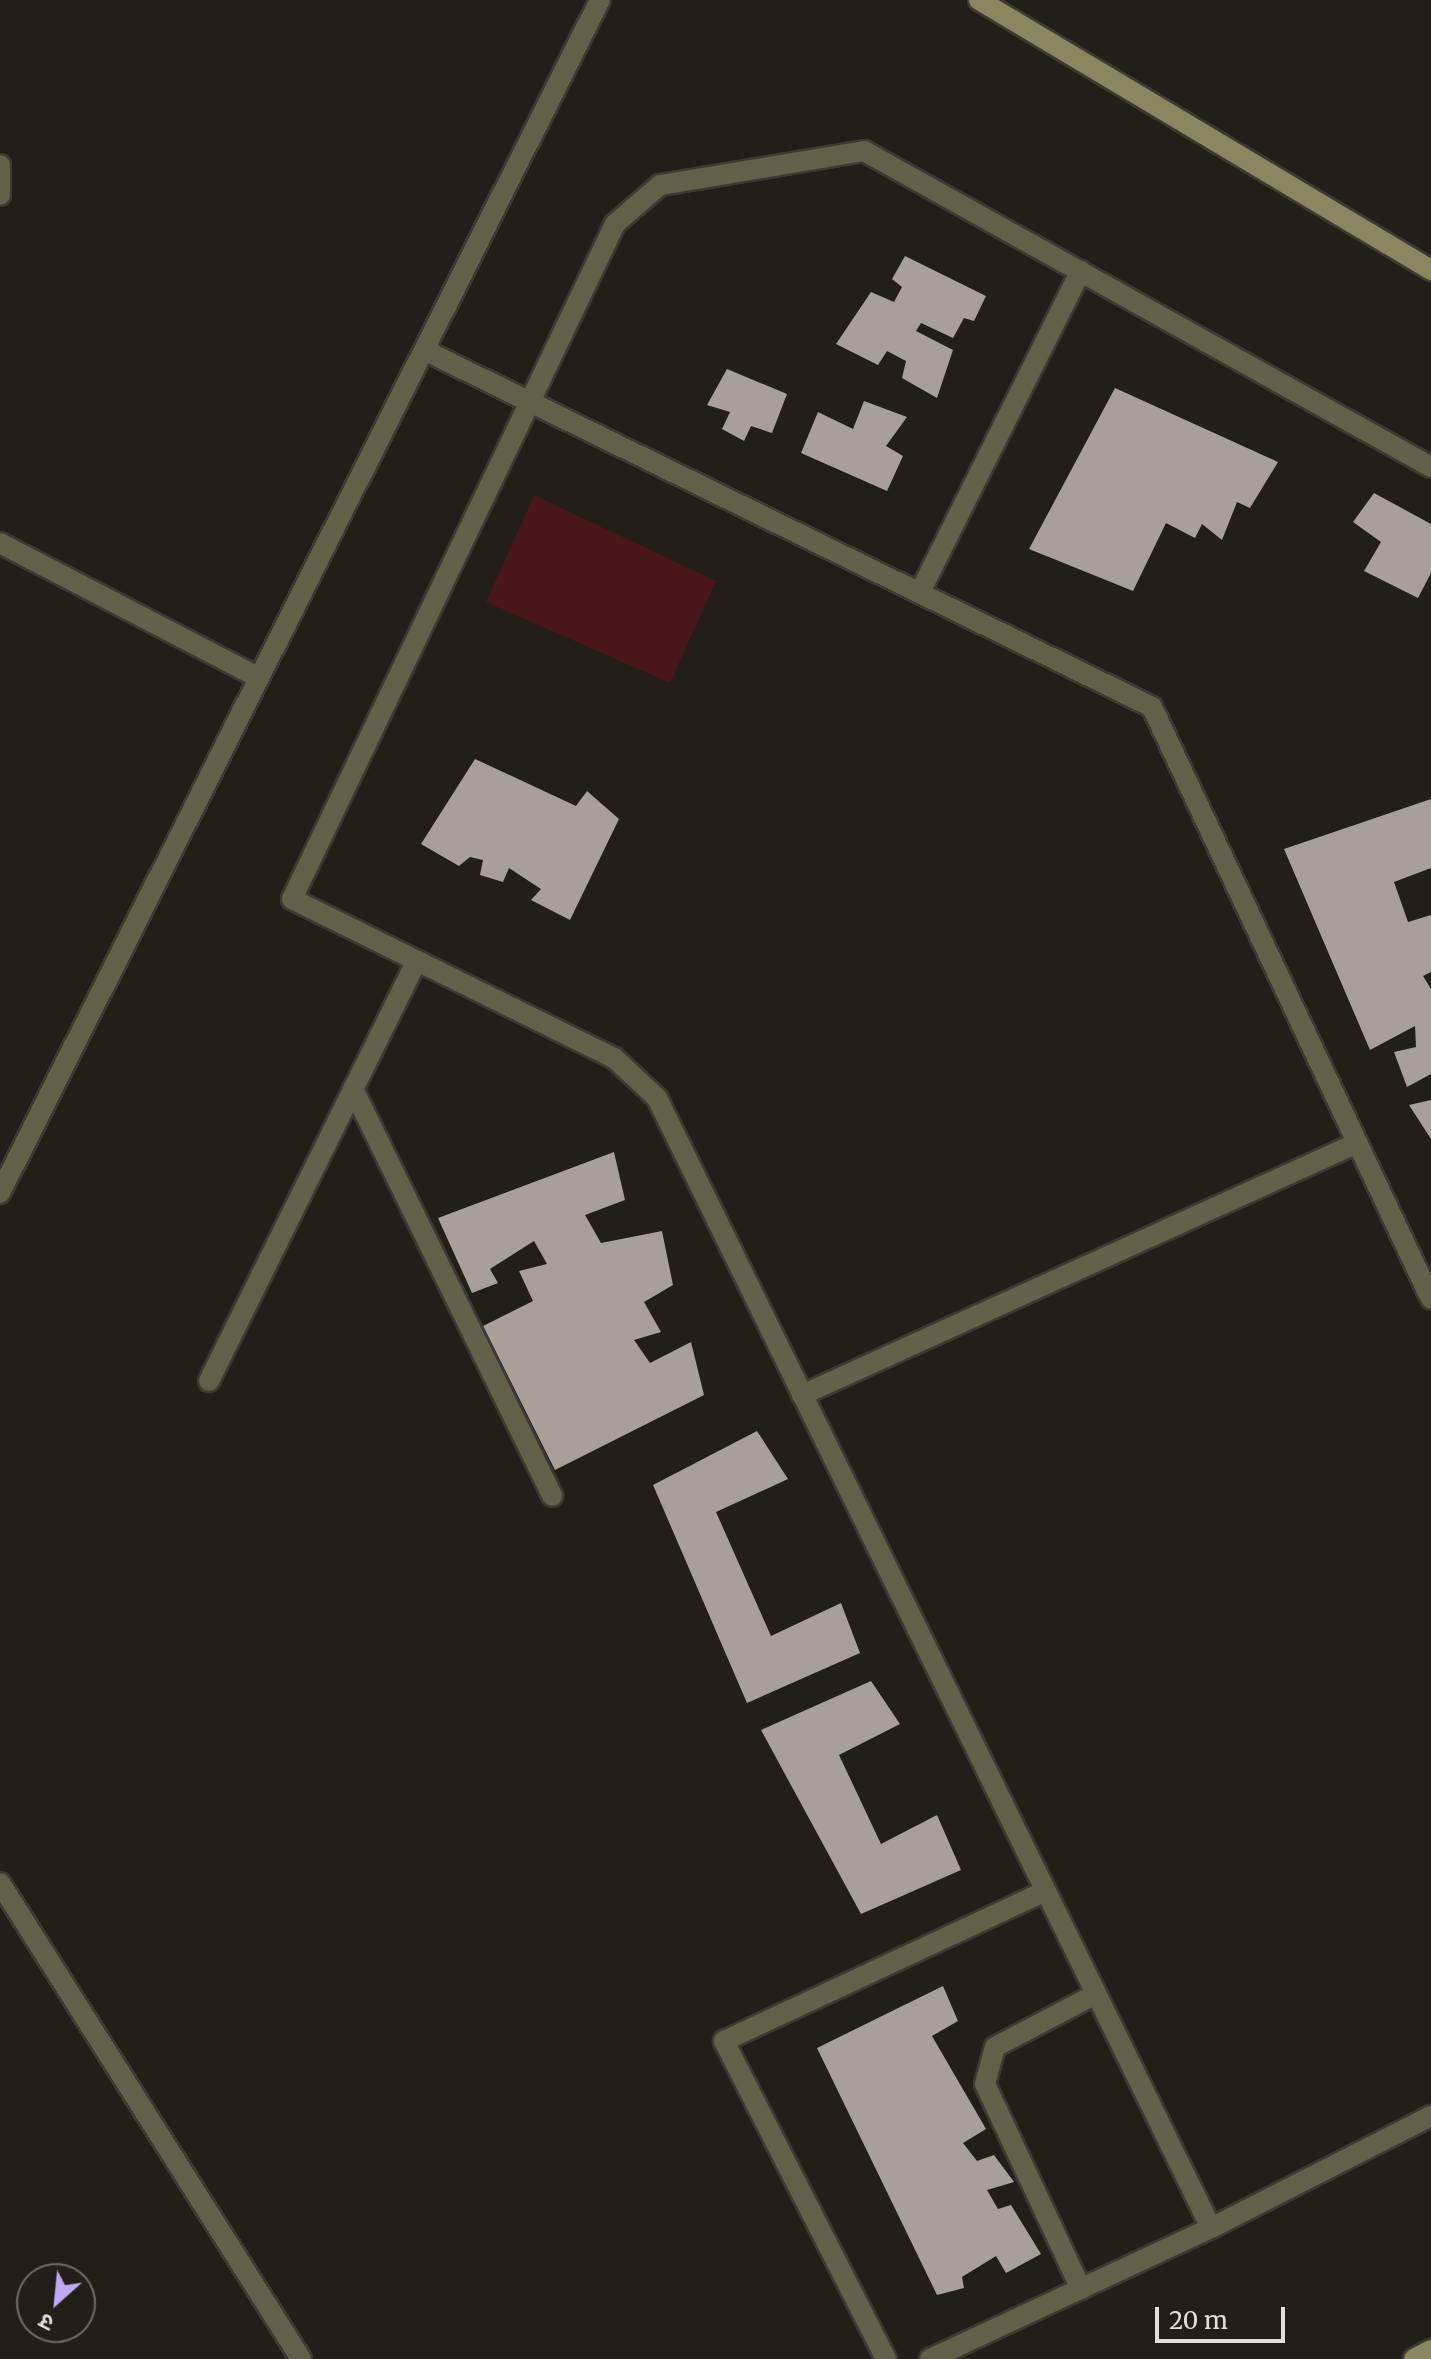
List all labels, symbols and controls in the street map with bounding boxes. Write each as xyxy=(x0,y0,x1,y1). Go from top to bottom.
north arrow xyxy=(16,2263,96,2343)
scale bar xyxy=(1159,2291,1289,2341)
text: 20 m xyxy=(1169,2305,1228,2336)
text: उ xyxy=(34,2307,58,2338)

